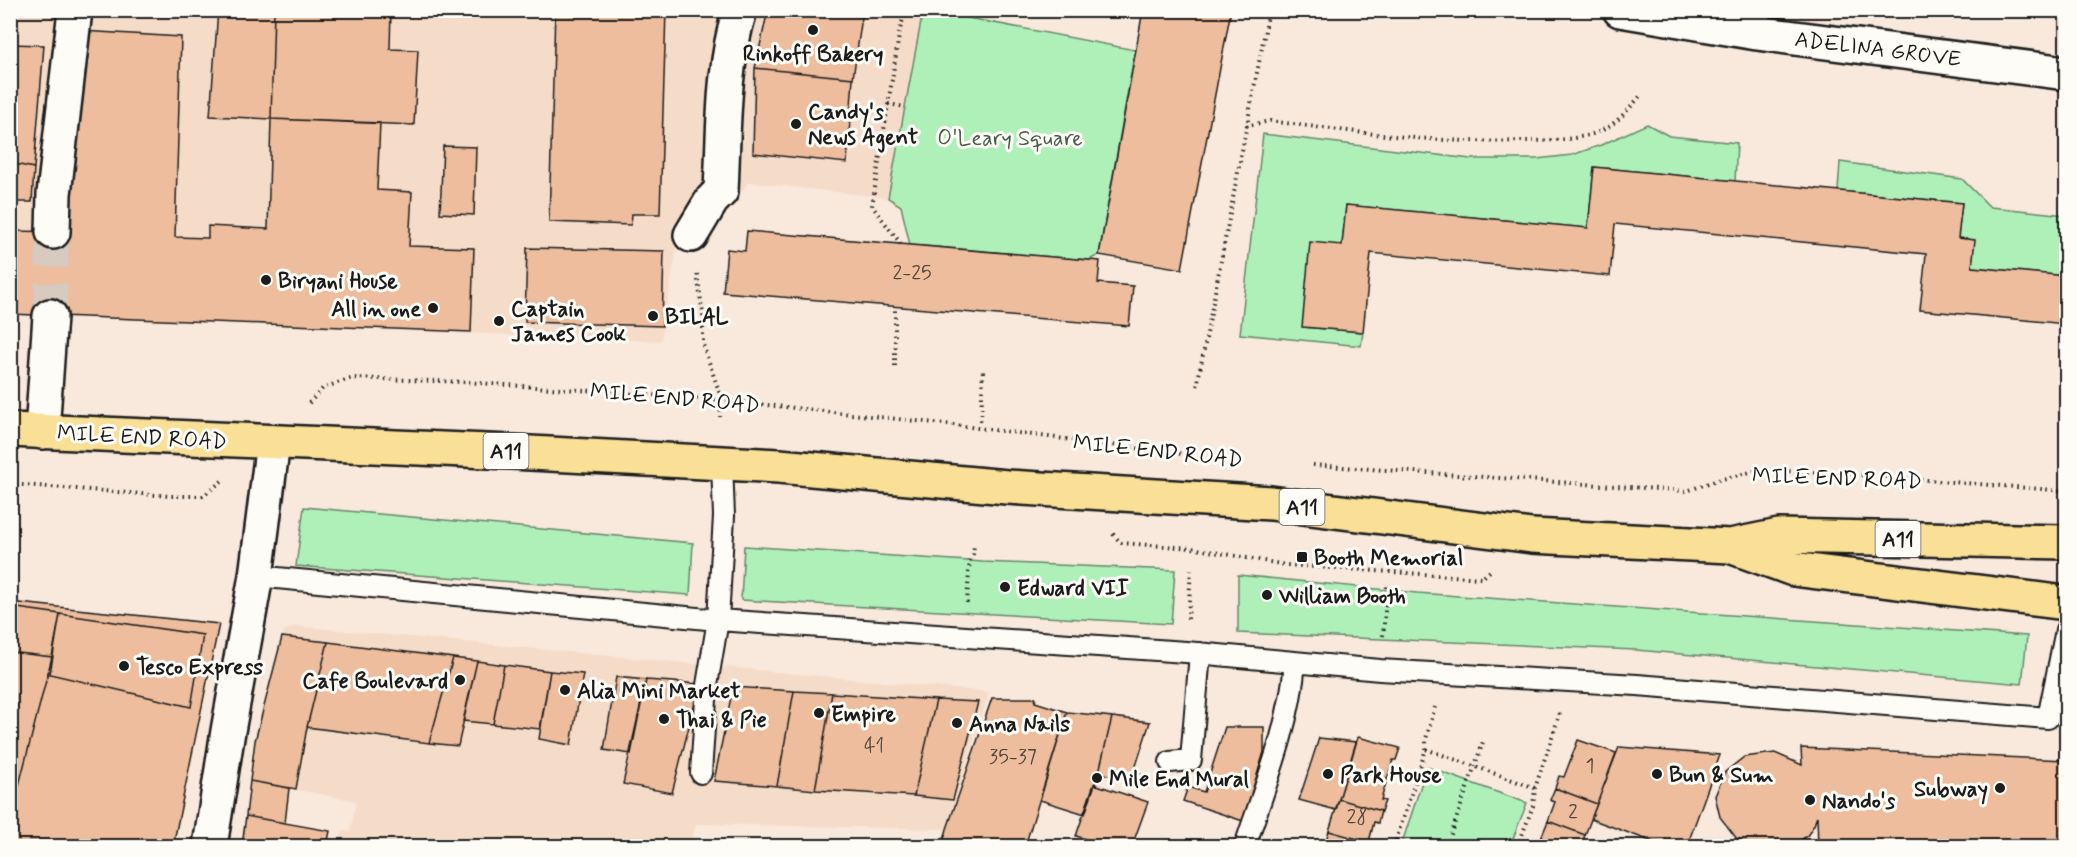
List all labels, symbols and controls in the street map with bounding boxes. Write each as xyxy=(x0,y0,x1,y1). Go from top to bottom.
marker: Rinkoff Bakery xyxy=(806,23,820,37)
street label: ADELINA GROVE xyxy=(1793,26,1963,74)
place label: Rinkoff Bakery xyxy=(743,41,883,69)
place label: Candy's News Agent xyxy=(808,99,919,153)
marker: Candy's News Agent xyxy=(789,117,803,131)
park label: O'Leary Square xyxy=(937,125,1083,153)
house number: 2-25 xyxy=(892,260,932,287)
place label: Biryani House xyxy=(278,268,398,296)
marker: Biryani House xyxy=(259,273,273,287)
place label: All in one xyxy=(331,296,421,324)
place label: Captain James Cook xyxy=(511,296,627,349)
marker: All in one xyxy=(426,301,440,315)
place label: BILAL xyxy=(665,304,729,332)
marker: BILAL xyxy=(646,309,660,323)
marker: Captain James Cook xyxy=(492,314,506,328)
street label: MILE END ROAD xyxy=(589,378,761,420)
street label: MILE END ROAD xyxy=(56,420,228,456)
street label: MILE END ROAD xyxy=(1072,429,1244,475)
road number: A11 xyxy=(484,433,528,469)
street label: MILE END ROAD xyxy=(1751,462,1922,496)
road number: A11 xyxy=(1280,489,1324,525)
road number: A11 xyxy=(1876,521,1920,557)
place label: Booth Memorial xyxy=(1314,545,1463,573)
marker: Booth Memorial xyxy=(1295,550,1309,564)
place label: Edward VII xyxy=(1017,575,1129,603)
marker: Edward VII xyxy=(998,580,1012,594)
place label: William Booth xyxy=(1278,583,1406,611)
marker: William Booth xyxy=(1260,588,1274,602)
place label: Tesco Express xyxy=(136,654,263,682)
marker: Tesco Express xyxy=(117,659,131,673)
place label: Cafe Boulevard xyxy=(302,668,448,696)
marker: Cafe Boulevard xyxy=(453,673,467,687)
place label: Alia Mini Market xyxy=(577,678,741,706)
marker: Alia Mini Market xyxy=(558,683,572,697)
place label: Empire xyxy=(831,701,896,729)
marker: Empire xyxy=(812,706,826,720)
place label: Thai & Pie xyxy=(676,707,767,735)
place label: Anna Nails xyxy=(969,711,1070,739)
marker: Thai & Pie xyxy=(657,712,671,726)
marker: Anna Nails xyxy=(950,716,964,730)
house number: 41 xyxy=(864,733,884,760)
house number: 35-37 xyxy=(989,744,1037,771)
house number: 1 xyxy=(1586,753,1594,780)
place label: Park House xyxy=(1340,762,1442,790)
place label: Bun & Sum xyxy=(1669,762,1773,790)
place label: Mile End Mural xyxy=(1109,766,1250,794)
marker: Park House xyxy=(1321,767,1335,781)
marker: Bun & Sum xyxy=(1650,767,1664,781)
marker: Mile End Mural xyxy=(1090,771,1104,785)
place label: Subway xyxy=(1914,776,1988,805)
marker: Subway xyxy=(1993,781,2007,795)
place label: Nando's xyxy=(1822,788,1896,816)
marker: Nando's xyxy=(1803,793,1817,807)
house number: 2 xyxy=(1568,799,1578,826)
house number: 28 xyxy=(1347,804,1367,831)

